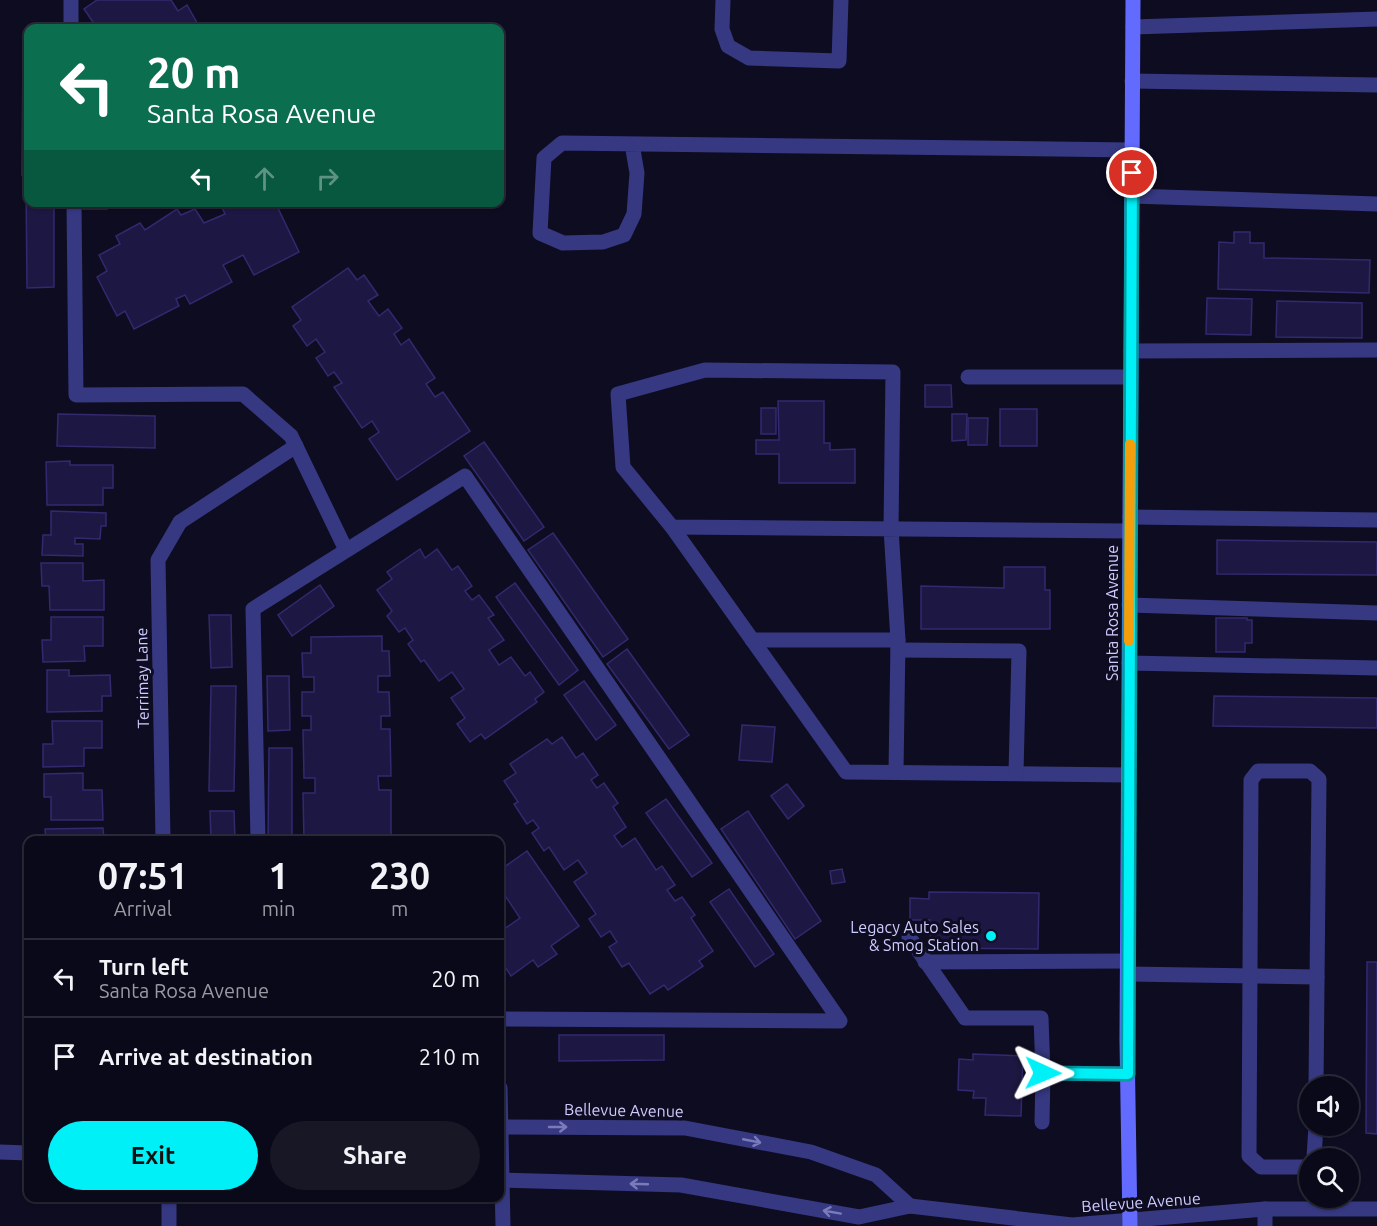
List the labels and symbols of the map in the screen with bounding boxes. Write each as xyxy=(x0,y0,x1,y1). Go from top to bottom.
pin xyxy=(1106,147,1157,198)
street label: Santa Rosa Avenue xyxy=(1103,545,1121,681)
street label: Terrimay Lane xyxy=(132,627,152,729)
place label: Legacy Auto Sales & Smog Station xyxy=(850,918,979,954)
marker: Legacy Auto Sales & Smog Station xyxy=(984,929,998,943)
position arrow xyxy=(1011,1041,1075,1105)
street label: Bellevue Avenue xyxy=(564,1100,684,1120)
one-way arrow xyxy=(547,1121,567,1133)
one-way arrow xyxy=(741,1136,761,1147)
one-way arrow xyxy=(630,1178,650,1189)
street label: Bellevue Avenue xyxy=(1081,1189,1201,1215)
one-way arrow xyxy=(822,1206,842,1217)

